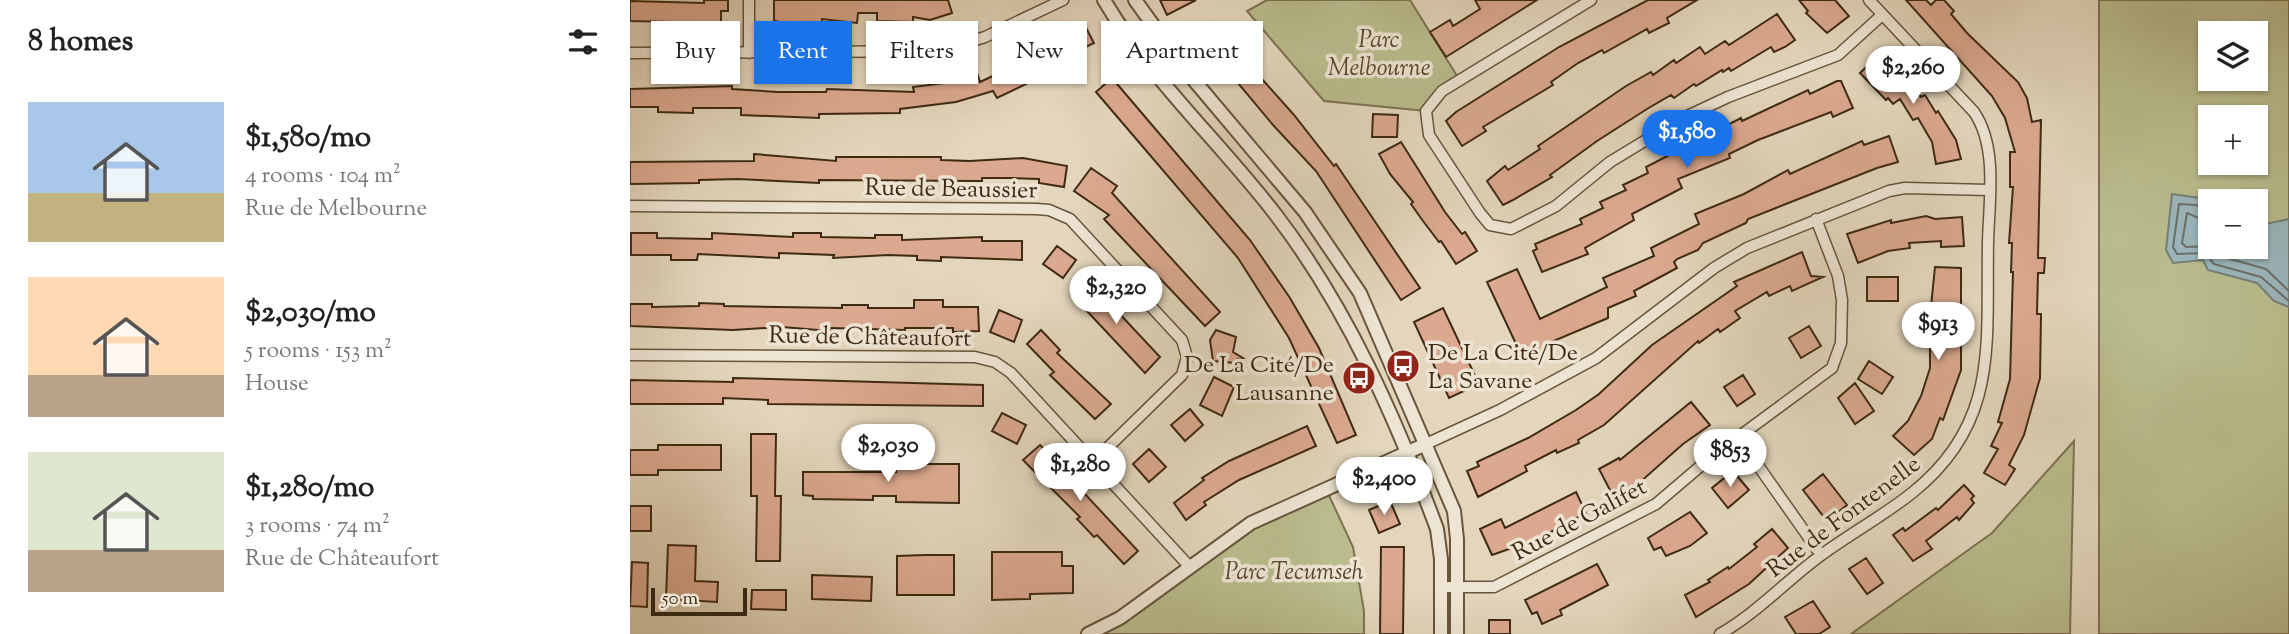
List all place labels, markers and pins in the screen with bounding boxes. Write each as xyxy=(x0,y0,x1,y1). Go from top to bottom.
pin: $2,260 xyxy=(1856,46,1970,106)
pin: $1,580 xyxy=(1630,110,1744,170)
pin: $2,320 xyxy=(1059,266,1173,326)
pin: $913 xyxy=(1897,302,1979,362)
place label: De La Cité/De La Savane xyxy=(1428,337,1578,399)
bus stop icon: De La Cité/De La Savane xyxy=(1384,347,1422,385)
place label: De La Cité/De Lausanne xyxy=(1184,349,1334,411)
bus stop icon: De La Cité/De Lausanne xyxy=(1340,359,1378,397)
pin: $2,030 xyxy=(831,424,945,484)
pin: $853 xyxy=(1689,430,1771,489)
pin: $1,280 xyxy=(1023,444,1137,503)
pin: $2,400 xyxy=(1327,458,1441,517)

